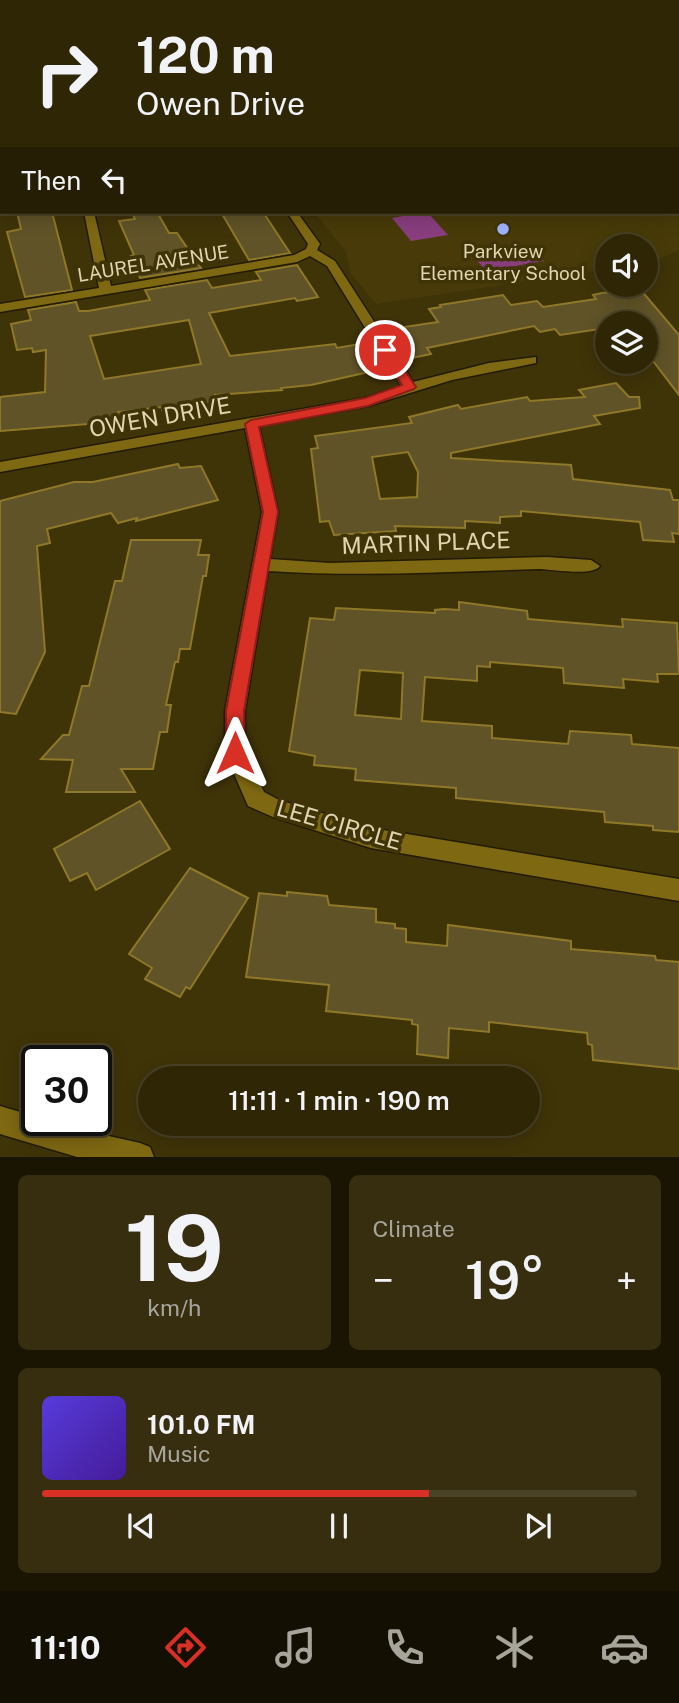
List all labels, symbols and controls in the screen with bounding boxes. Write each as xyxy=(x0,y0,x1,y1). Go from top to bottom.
text: 120 m xyxy=(136,26,275,84)
icon: right xyxy=(21,28,112,119)
text: Owen Drive xyxy=(136,85,305,122)
icon: left xyxy=(95,161,133,199)
text: Then xyxy=(21,165,81,196)
marker: Parkview Elementary School xyxy=(495,221,511,237)
map controls xyxy=(595,234,658,374)
button: sound xyxy=(595,234,658,297)
street label: LAUREL AVENUE xyxy=(76,240,230,286)
place label: Parkview Elementary School xyxy=(420,240,586,284)
button: layers xyxy=(595,311,658,374)
pin xyxy=(355,320,415,380)
icon: arrive xyxy=(366,331,404,369)
street label: OWEN DRIVE xyxy=(87,391,233,442)
street label: MARTIN PLACE xyxy=(341,526,511,559)
position arrow xyxy=(198,716,272,790)
street label: LEE CIRCLE xyxy=(274,794,405,855)
speed limit sign: 30 xyxy=(21,1045,112,1136)
text: 11:11 · 1 min · 190 m xyxy=(228,1085,450,1116)
text: 19 xyxy=(125,1195,224,1301)
text: Climate xyxy=(373,1215,455,1242)
text: 19° xyxy=(465,1250,545,1311)
text: − xyxy=(373,1258,394,1303)
text: + xyxy=(616,1258,637,1303)
text: km/h xyxy=(147,1294,201,1321)
text: 101.0 FM xyxy=(147,1409,255,1440)
text: Music xyxy=(147,1440,211,1467)
icon: previous xyxy=(122,1507,160,1545)
icon: pause xyxy=(320,1507,358,1545)
icon: next xyxy=(519,1507,557,1545)
icon: directions xyxy=(161,1623,210,1672)
icon: music xyxy=(271,1623,320,1672)
icon: phone xyxy=(380,1623,429,1672)
icon: climate xyxy=(490,1623,539,1672)
icon: car xyxy=(600,1623,649,1672)
text: 11:10 xyxy=(30,1629,101,1666)

